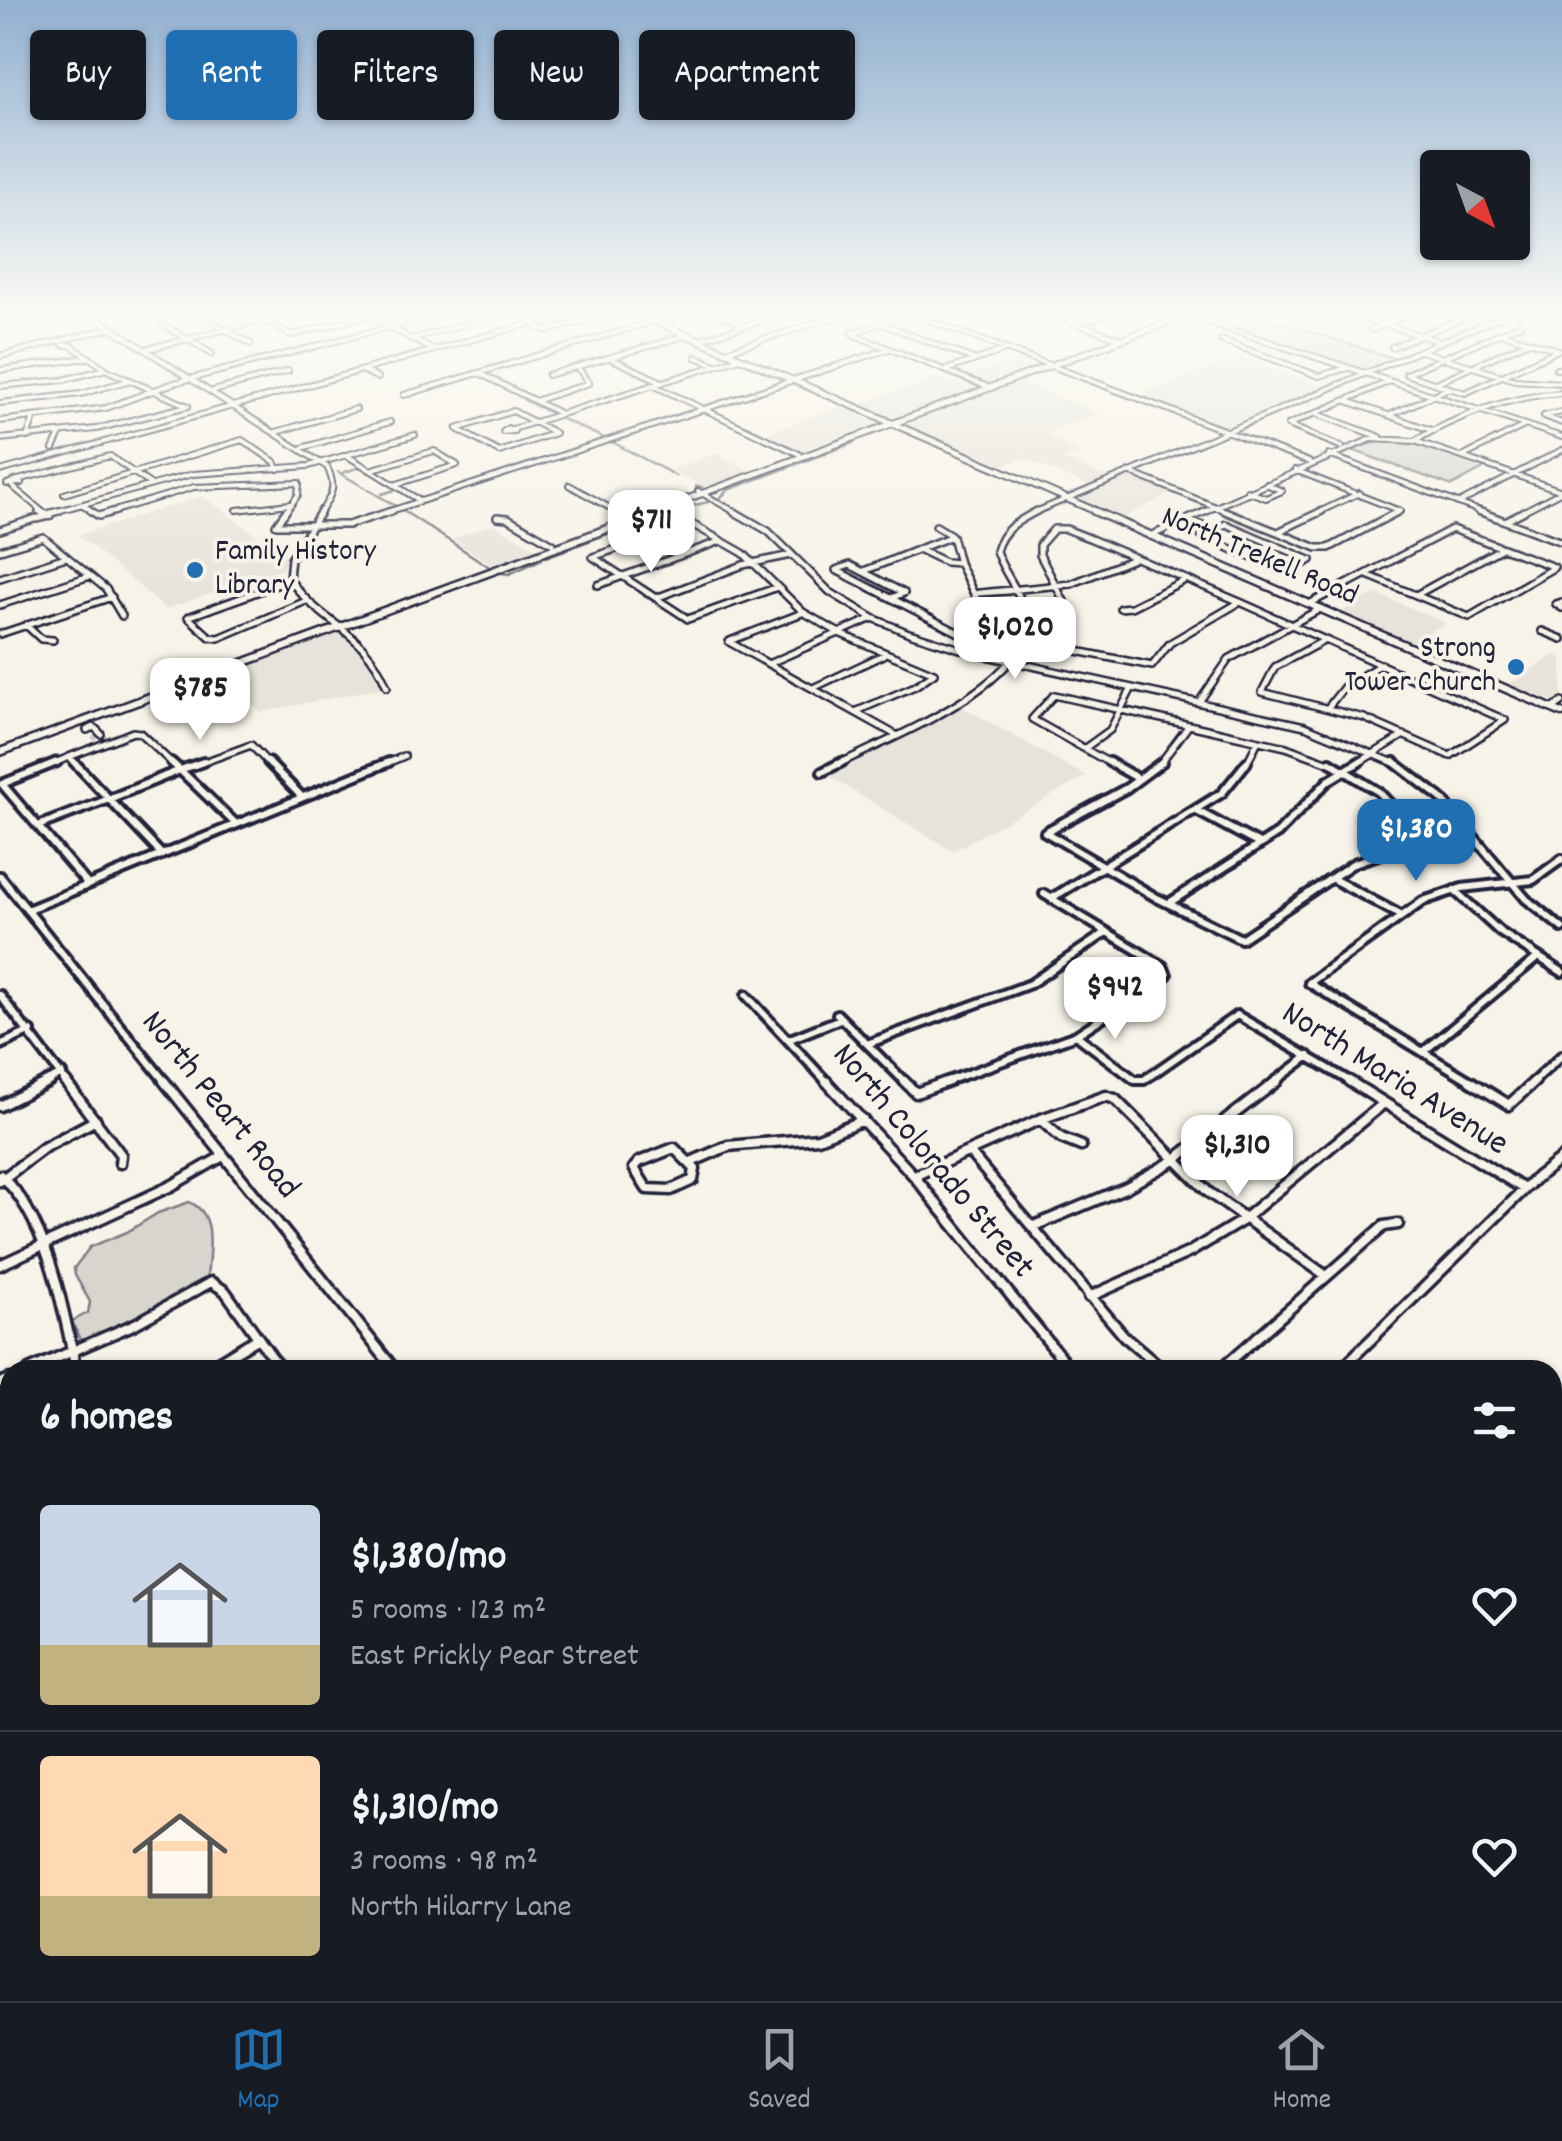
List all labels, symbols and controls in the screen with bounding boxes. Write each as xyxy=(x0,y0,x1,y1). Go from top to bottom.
chip: Buy xyxy=(30,30,146,120)
chip: Rent xyxy=(166,30,297,120)
chip: Filters xyxy=(317,30,474,120)
chip: New xyxy=(494,30,619,120)
chip: Apartment xyxy=(639,30,855,120)
north arrow xyxy=(1420,150,1530,260)
map controls xyxy=(1420,150,1530,260)
pin: $711 xyxy=(592,490,710,575)
street label: North Trekell Road xyxy=(1154,497,1364,619)
text: $711 xyxy=(630,499,672,545)
place label: Family History Library xyxy=(215,532,377,609)
marker: Family History Library xyxy=(184,559,206,581)
pin: $1,020 xyxy=(934,597,1096,682)
text: $1,020 xyxy=(976,606,1054,652)
place label: Strong Tower Church xyxy=(1344,629,1496,706)
marker: Strong Tower Church xyxy=(1505,656,1527,678)
pin: $785 xyxy=(141,658,259,743)
text: $785 xyxy=(172,667,228,713)
pin: $1,380 xyxy=(1335,799,1497,884)
text: $1,380 xyxy=(1379,808,1453,854)
pin: $942 xyxy=(1056,957,1174,1042)
text: $942 xyxy=(1086,966,1144,1012)
street label: North Maria Avenue xyxy=(1271,990,1517,1170)
street label: North Peart Road xyxy=(127,1001,311,1211)
street label: North Colorado Street xyxy=(818,1033,1046,1291)
pin: $1,310 xyxy=(1156,1115,1318,1200)
text: $1,310 xyxy=(1203,1124,1271,1170)
text: 6 homes xyxy=(40,1390,173,1450)
icon: filters xyxy=(1467,1393,1522,1448)
text: $1,380/mo xyxy=(350,1529,506,1589)
icon: home xyxy=(120,1545,240,1665)
icon: heart xyxy=(1467,1578,1522,1633)
text: 5 rooms · 123 m² xyxy=(350,1589,546,1635)
text: East Prickly Pear Street xyxy=(350,1635,639,1681)
text: $1,310/mo xyxy=(350,1780,499,1840)
icon: home xyxy=(120,1796,240,1916)
icon: heart xyxy=(1467,1829,1522,1884)
text: 3 rooms · 98 m² xyxy=(350,1840,538,1886)
text: North Hilarry Lane xyxy=(350,1886,572,1932)
tab: Map xyxy=(231,2022,286,2122)
tab: Saved xyxy=(748,2022,811,2122)
tab: Home xyxy=(1273,2022,1331,2122)

